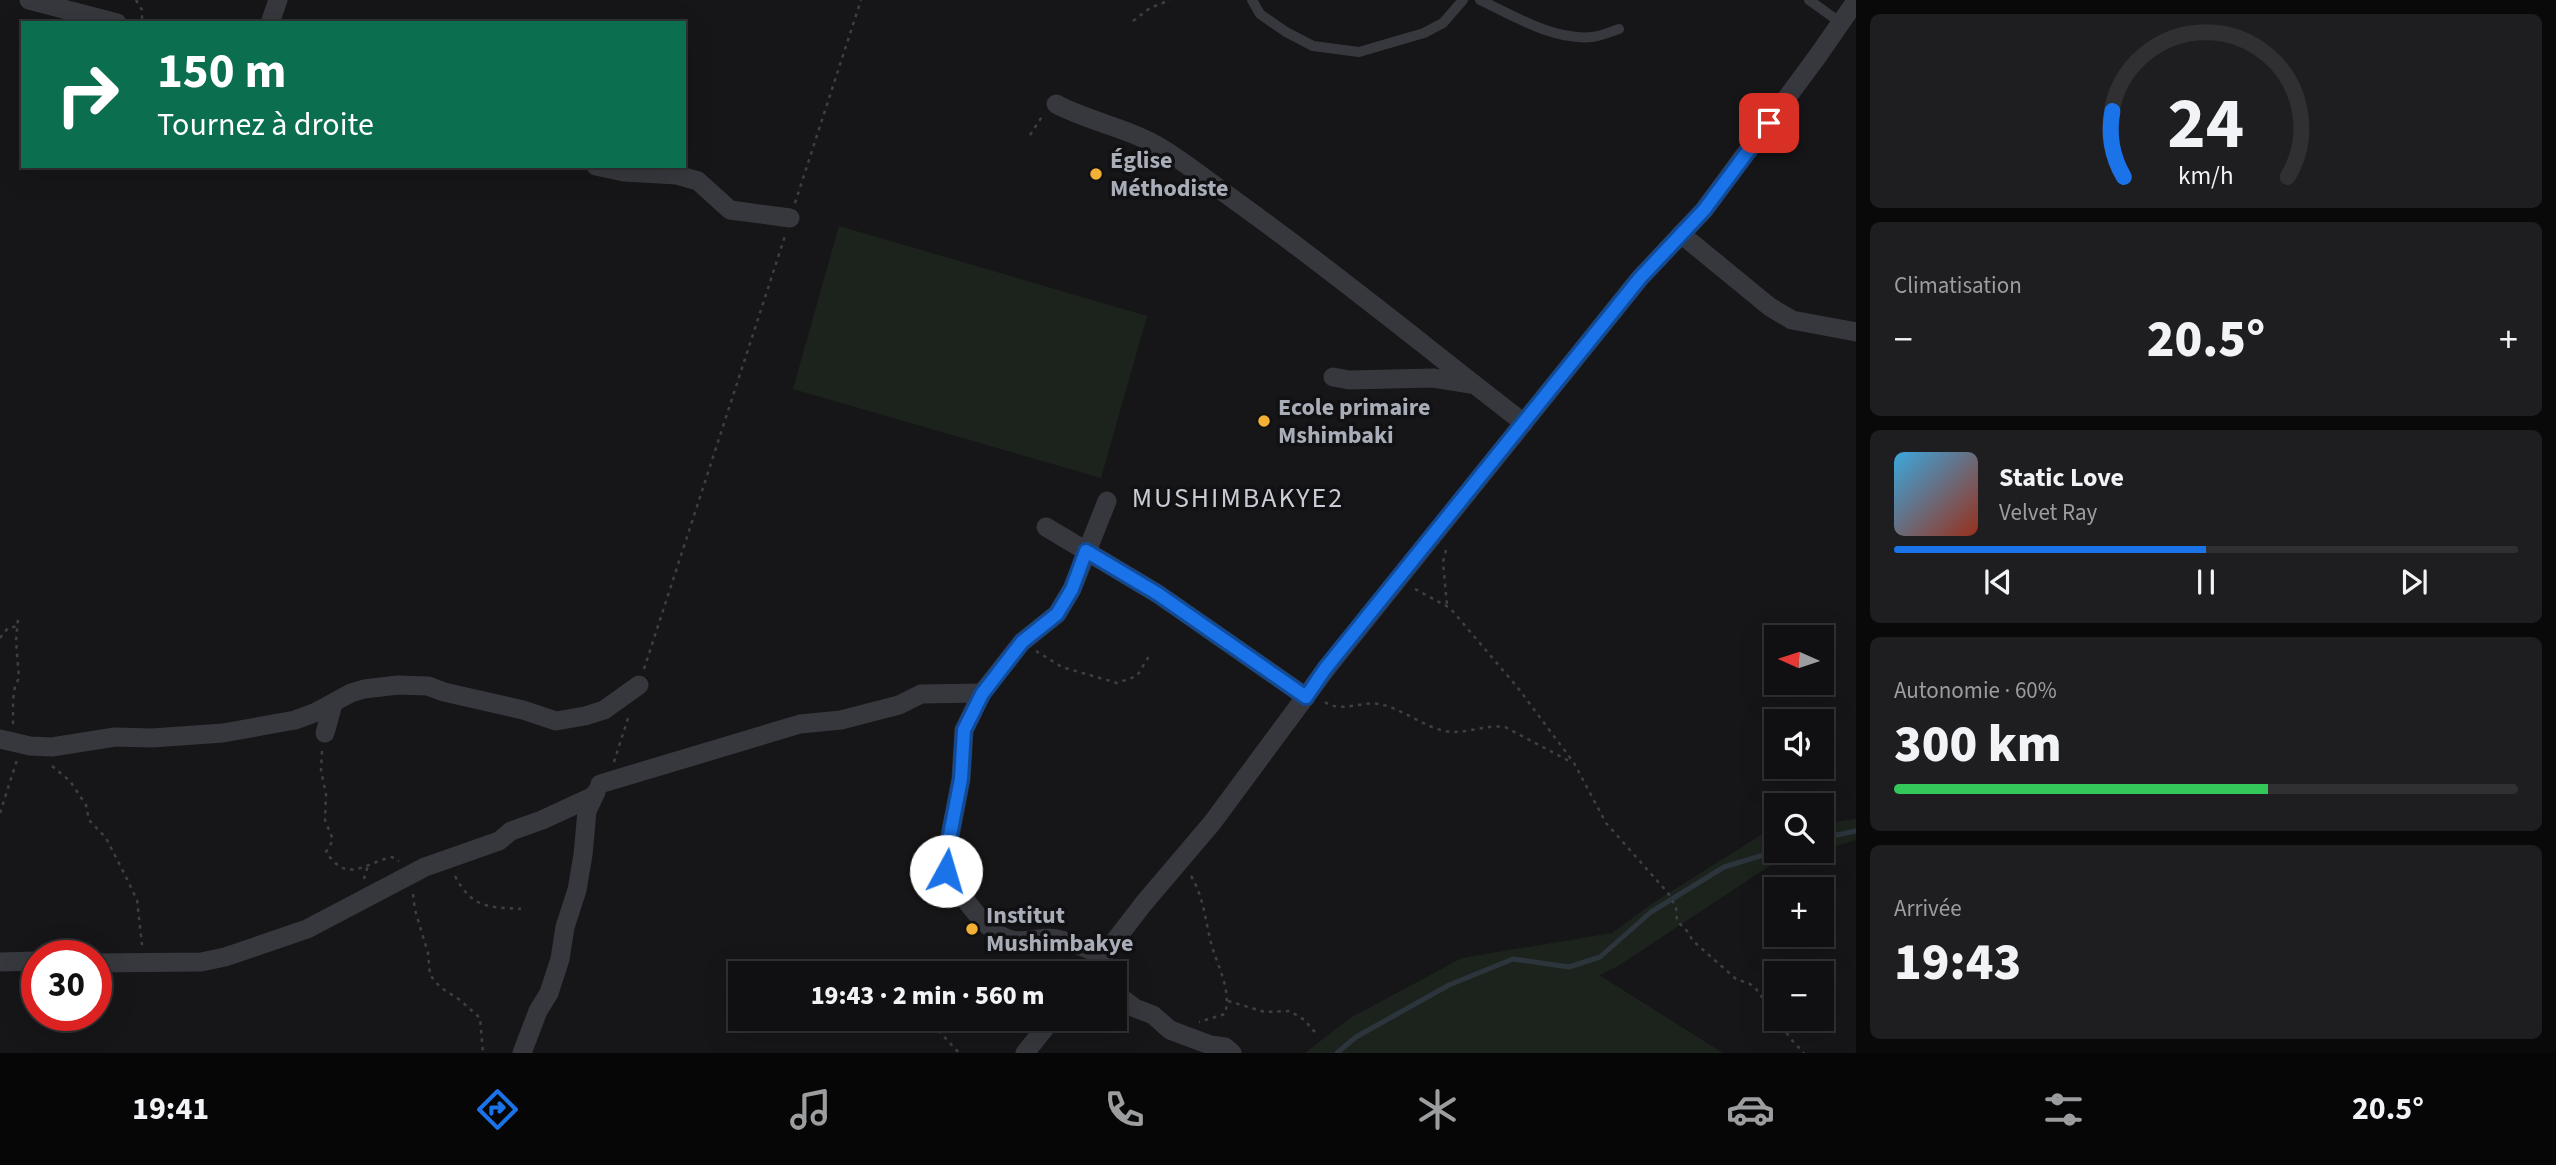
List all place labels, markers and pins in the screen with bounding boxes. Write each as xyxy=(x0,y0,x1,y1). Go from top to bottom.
pin xyxy=(1739,93,1799,153)
place label: Église Méthodiste xyxy=(1110,143,1228,206)
marker: Église Méthodiste xyxy=(1088,166,1104,182)
place label: Ecole primaire Mshimbaki xyxy=(1278,390,1430,453)
marker: Ecole primaire Mshimbaki xyxy=(1256,413,1272,429)
place label: Institut Mushimbakye xyxy=(986,898,1133,961)
marker: Institut Mushimbakye xyxy=(964,921,980,937)

